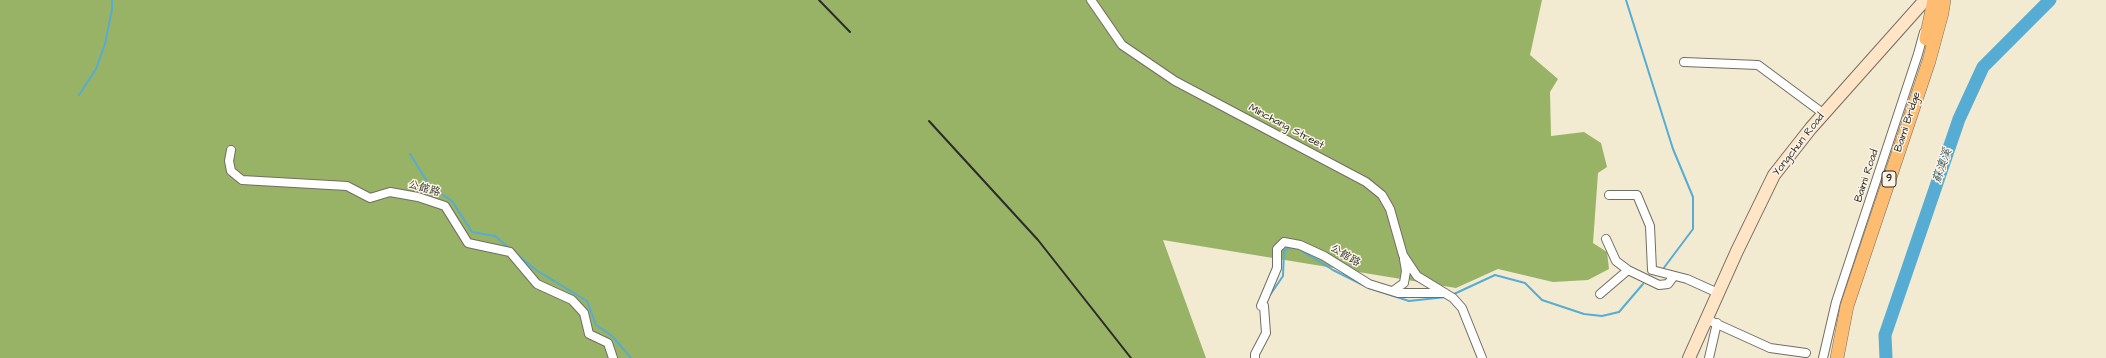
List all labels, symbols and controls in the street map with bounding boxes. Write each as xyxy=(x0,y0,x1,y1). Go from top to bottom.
street label: Baimi Bridge xyxy=(1892,90,1924,154)
street label: Minchang Street xyxy=(1246,102,1326,152)
street label: Yongchun Road xyxy=(1770,111,1828,179)
water label: 蘇澳溪 xyxy=(1930,147,1956,185)
street label: Baimi Road xyxy=(1852,148,1882,204)
road number: 9 xyxy=(1882,171,1896,187)
street label: 公館路 xyxy=(406,178,442,200)
street label: 公館路 xyxy=(1327,242,1363,270)

